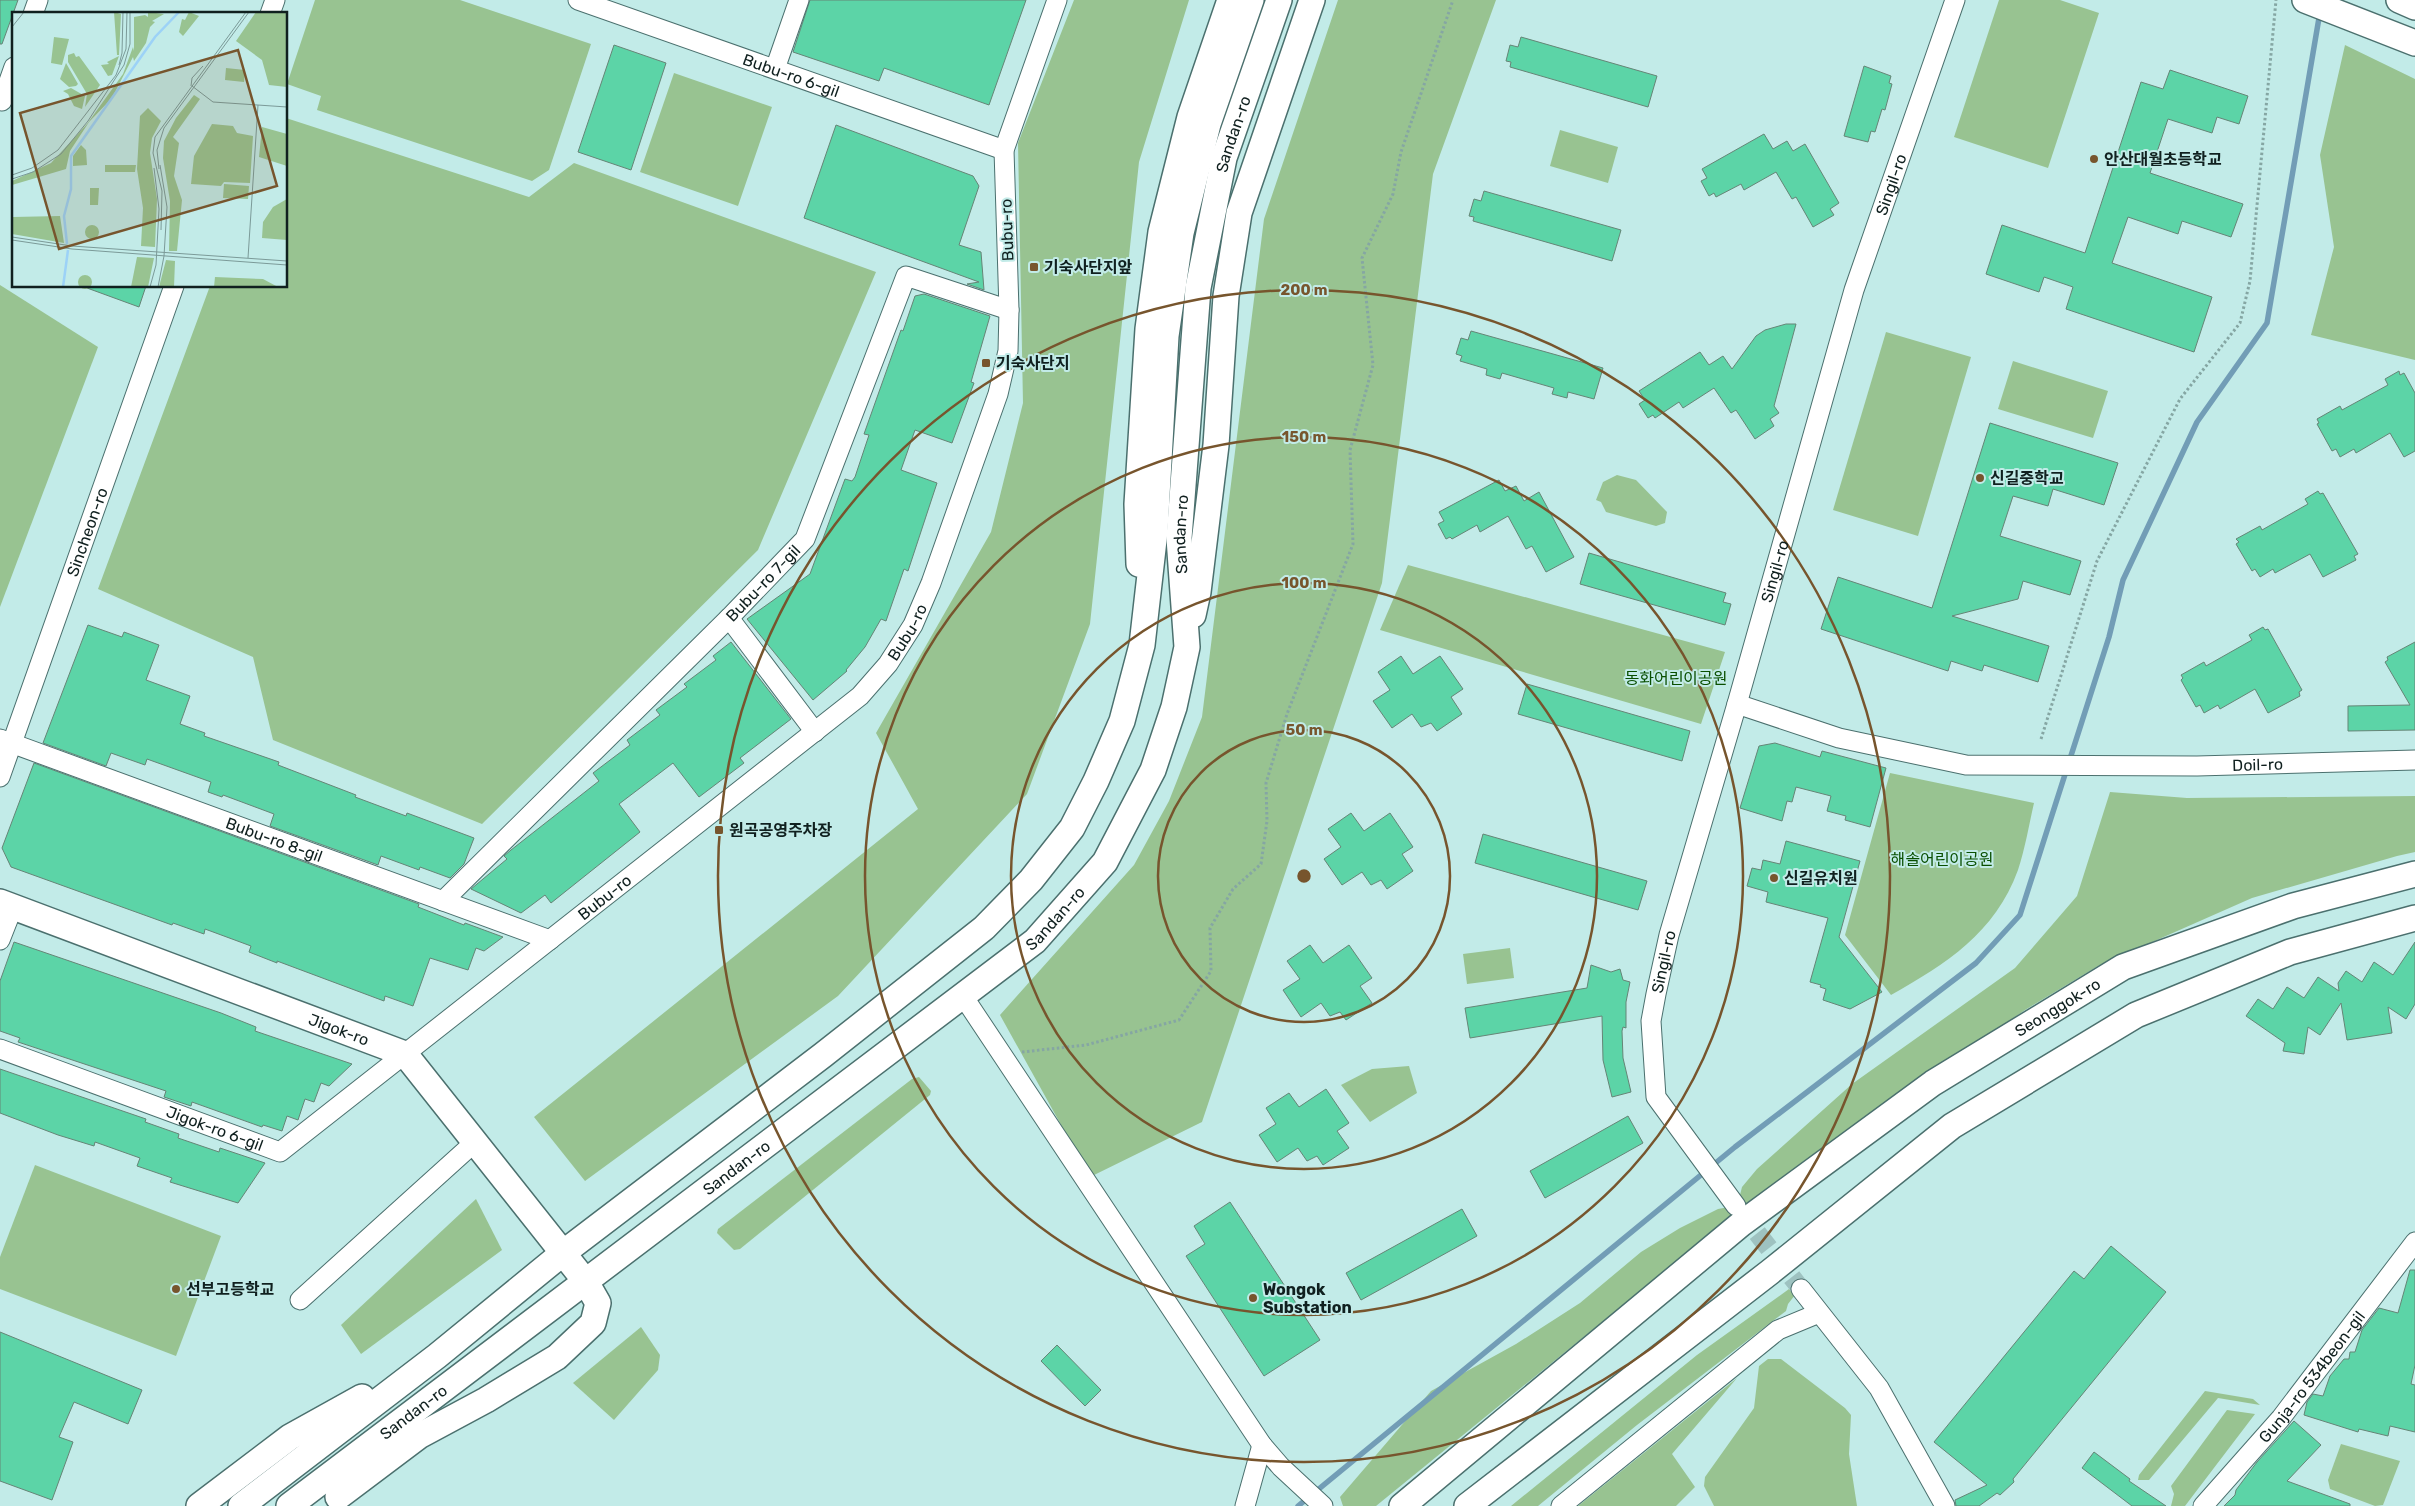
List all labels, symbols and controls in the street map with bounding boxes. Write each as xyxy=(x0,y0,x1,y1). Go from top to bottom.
inset map xyxy=(12,12,288,288)
street label: Bubu-ro 6-gil xyxy=(740,49,842,101)
street label: Sandan-ro xyxy=(1212,93,1254,174)
place label: 안산대월초등학교 xyxy=(2104,150,2222,169)
street label: Singil-ro xyxy=(1871,151,1910,218)
marker: 안산대월초등학교 xyxy=(2088,153,2100,165)
street label: Bubu-ro xyxy=(996,199,1018,261)
place label: 기숙사단지앞 xyxy=(1044,258,1133,277)
marker: 기숙사단지앞 xyxy=(1028,261,1040,273)
text: 200 m xyxy=(1280,281,1328,299)
place label: 기숙사단지 xyxy=(996,354,1070,373)
marker: 기숙사단지 xyxy=(980,357,992,369)
text: 150 m xyxy=(1282,428,1326,446)
place label: 신길중학교 xyxy=(1990,469,2064,488)
marker: 신길중학교 xyxy=(1974,472,1986,484)
street label: Sincheon-ro xyxy=(62,485,111,579)
street label: Sandan-ro xyxy=(1169,494,1192,575)
street label: Singil-ro xyxy=(1757,538,1792,604)
street label: Bubu-ro 7-gil xyxy=(722,541,804,625)
text: 100 m xyxy=(1282,574,1326,592)
street label: Bubu-ro xyxy=(883,601,930,664)
park label: 동화어린이공원 xyxy=(1624,669,1728,688)
text: 50 m xyxy=(1286,721,1322,739)
street label: Doil-ro xyxy=(2232,754,2283,775)
street label: Bubu-ro 8-gil xyxy=(223,813,325,866)
place label: 원곡공영주차장 xyxy=(729,821,832,840)
marker: 원곡공영주차장 xyxy=(713,824,725,836)
park label: 해솔어린이공원 xyxy=(1890,850,1994,869)
centre of rings xyxy=(1295,867,1313,885)
place label: 신길유치원 xyxy=(1784,869,1858,888)
street label: Bubu-ro xyxy=(574,870,635,924)
marker: 신길유치원 xyxy=(1768,872,1780,884)
street label: Sandan-ro xyxy=(1022,882,1088,954)
street label: Singil-ro xyxy=(1647,928,1679,995)
street label: Seonggok-ro xyxy=(2011,974,2104,1040)
street label: Jigok-ro xyxy=(306,1009,372,1049)
street label: Jigok-ro 6-gil xyxy=(164,1102,266,1155)
street label: Sandan-ro xyxy=(699,1136,774,1199)
place label: 선부고등학교 xyxy=(186,1280,275,1299)
place label: Wongok Substation xyxy=(1263,1280,1352,1317)
marker: 선부고등학교 xyxy=(170,1283,182,1295)
marker: Wongok Substation xyxy=(1247,1292,1259,1304)
street label: Gunja-ro 534beon-gil xyxy=(2254,1307,2369,1446)
street label: Sandan-ro xyxy=(376,1380,451,1443)

